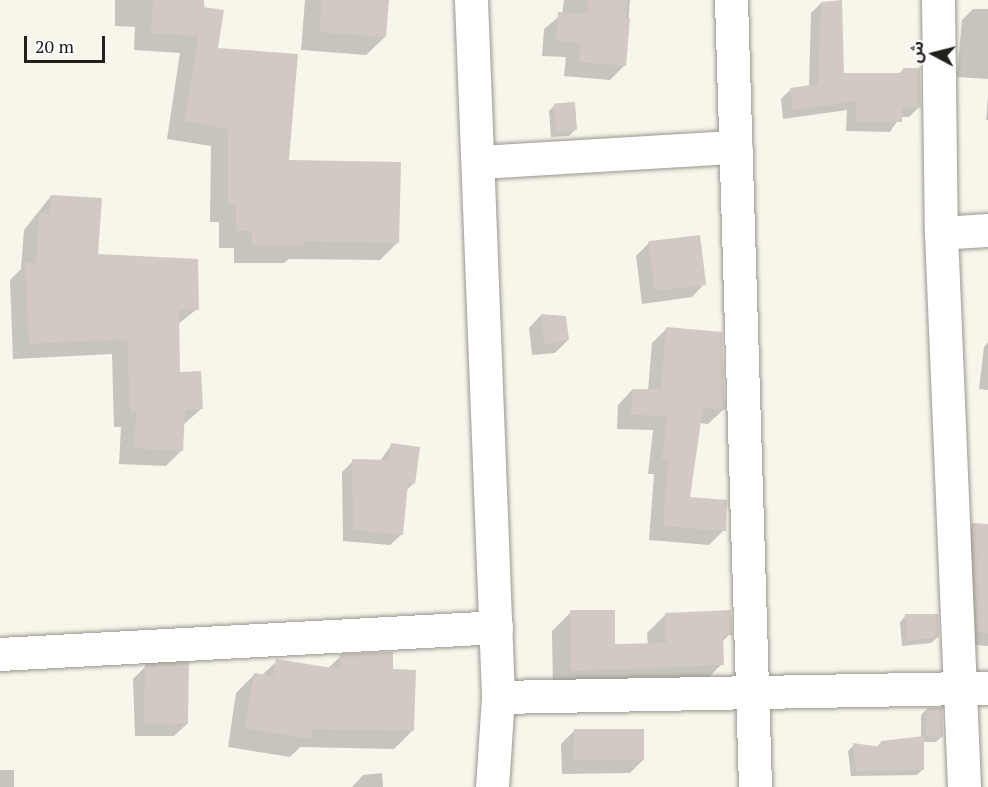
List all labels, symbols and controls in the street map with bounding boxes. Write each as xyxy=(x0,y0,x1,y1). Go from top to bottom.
scale bar xyxy=(27,24,108,62)
north arrow xyxy=(904,24,964,84)
text: 20 m xyxy=(35,34,74,58)
text: ش xyxy=(904,40,928,64)

